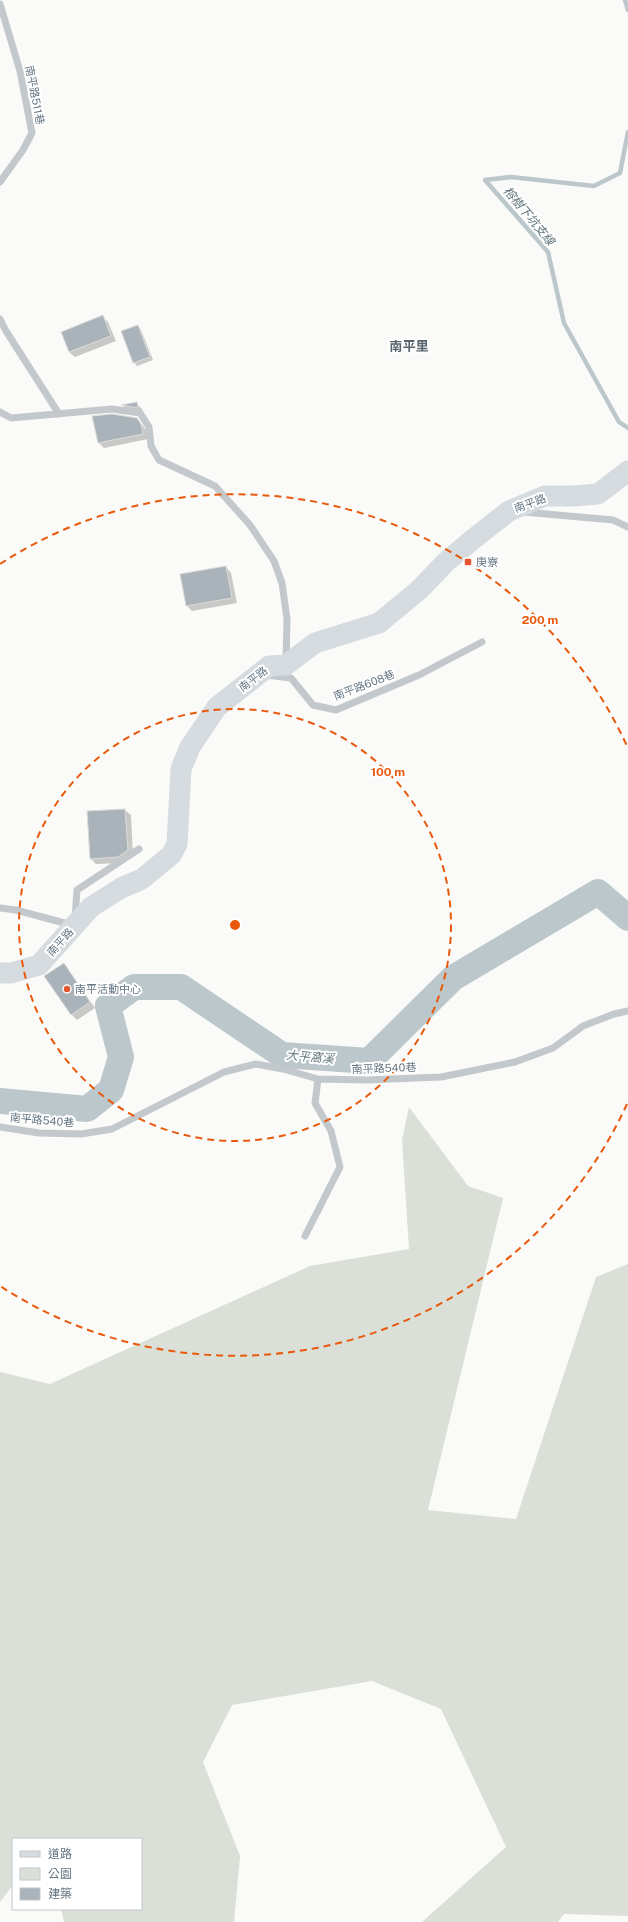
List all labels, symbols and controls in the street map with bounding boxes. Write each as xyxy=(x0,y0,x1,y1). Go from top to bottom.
street label: 南平路511巷 xyxy=(23,64,47,126)
water label: 榕樹下坑支線 xyxy=(500,184,559,250)
district label: 南平里 xyxy=(389,339,429,354)
street label: 南平路 xyxy=(512,492,548,514)
place label: 庚寮 xyxy=(476,556,498,568)
marker: 庚寮 xyxy=(463,557,473,567)
text: 200 m xyxy=(522,613,558,627)
street label: 南平路 xyxy=(236,664,270,694)
street label: 南平路608巷 xyxy=(332,668,396,702)
text: 100 m xyxy=(371,765,405,779)
centre of rings xyxy=(228,918,242,932)
street label: 南平路 xyxy=(45,926,75,958)
place label: 南平活動中心 xyxy=(75,983,141,995)
marker: 南平活動中心 xyxy=(62,984,72,994)
water label: 大平窩溪 xyxy=(285,1048,337,1066)
street label: 南平路540巷 xyxy=(351,1061,417,1075)
street label: 南平路540巷 xyxy=(9,1111,75,1129)
legend xyxy=(12,1838,142,1910)
text: 道路 xyxy=(48,1847,72,1861)
text: 公園 xyxy=(48,1867,72,1881)
text: 建築 xyxy=(48,1887,72,1901)

